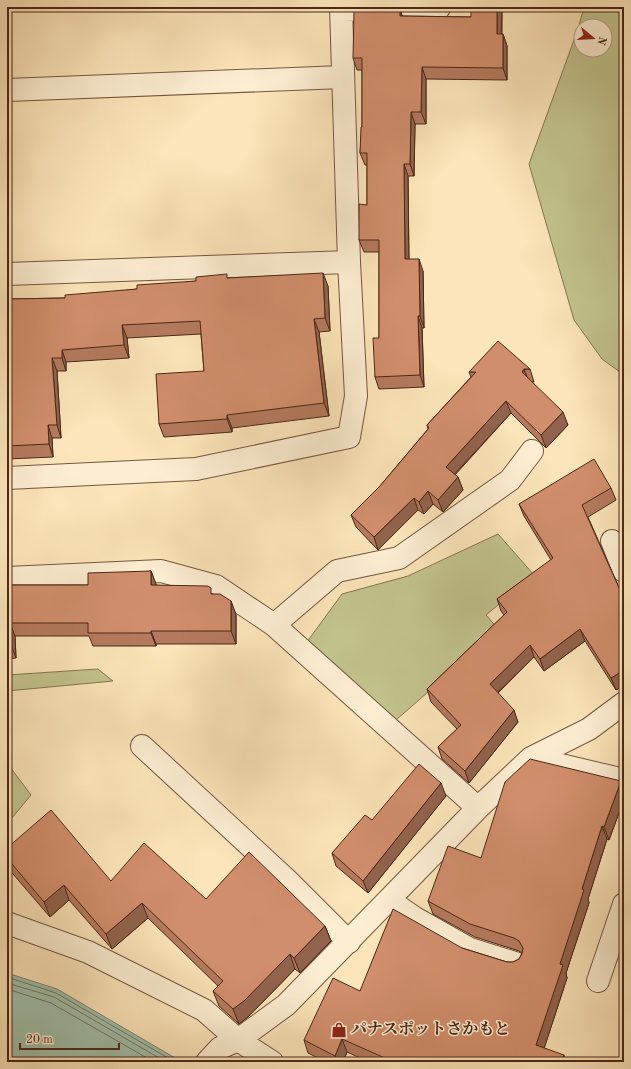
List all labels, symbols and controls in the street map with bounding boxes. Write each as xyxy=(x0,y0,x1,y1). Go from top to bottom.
north arrow xyxy=(573,18,613,58)
text: N xyxy=(594,35,608,47)
shop icon: パナスポットさかもと xyxy=(330,1021,348,1039)
place label: パナスポットさかもと xyxy=(351,1021,510,1038)
scale bar xyxy=(20,1025,119,1051)
text: 20 m xyxy=(26,1034,53,1046)

